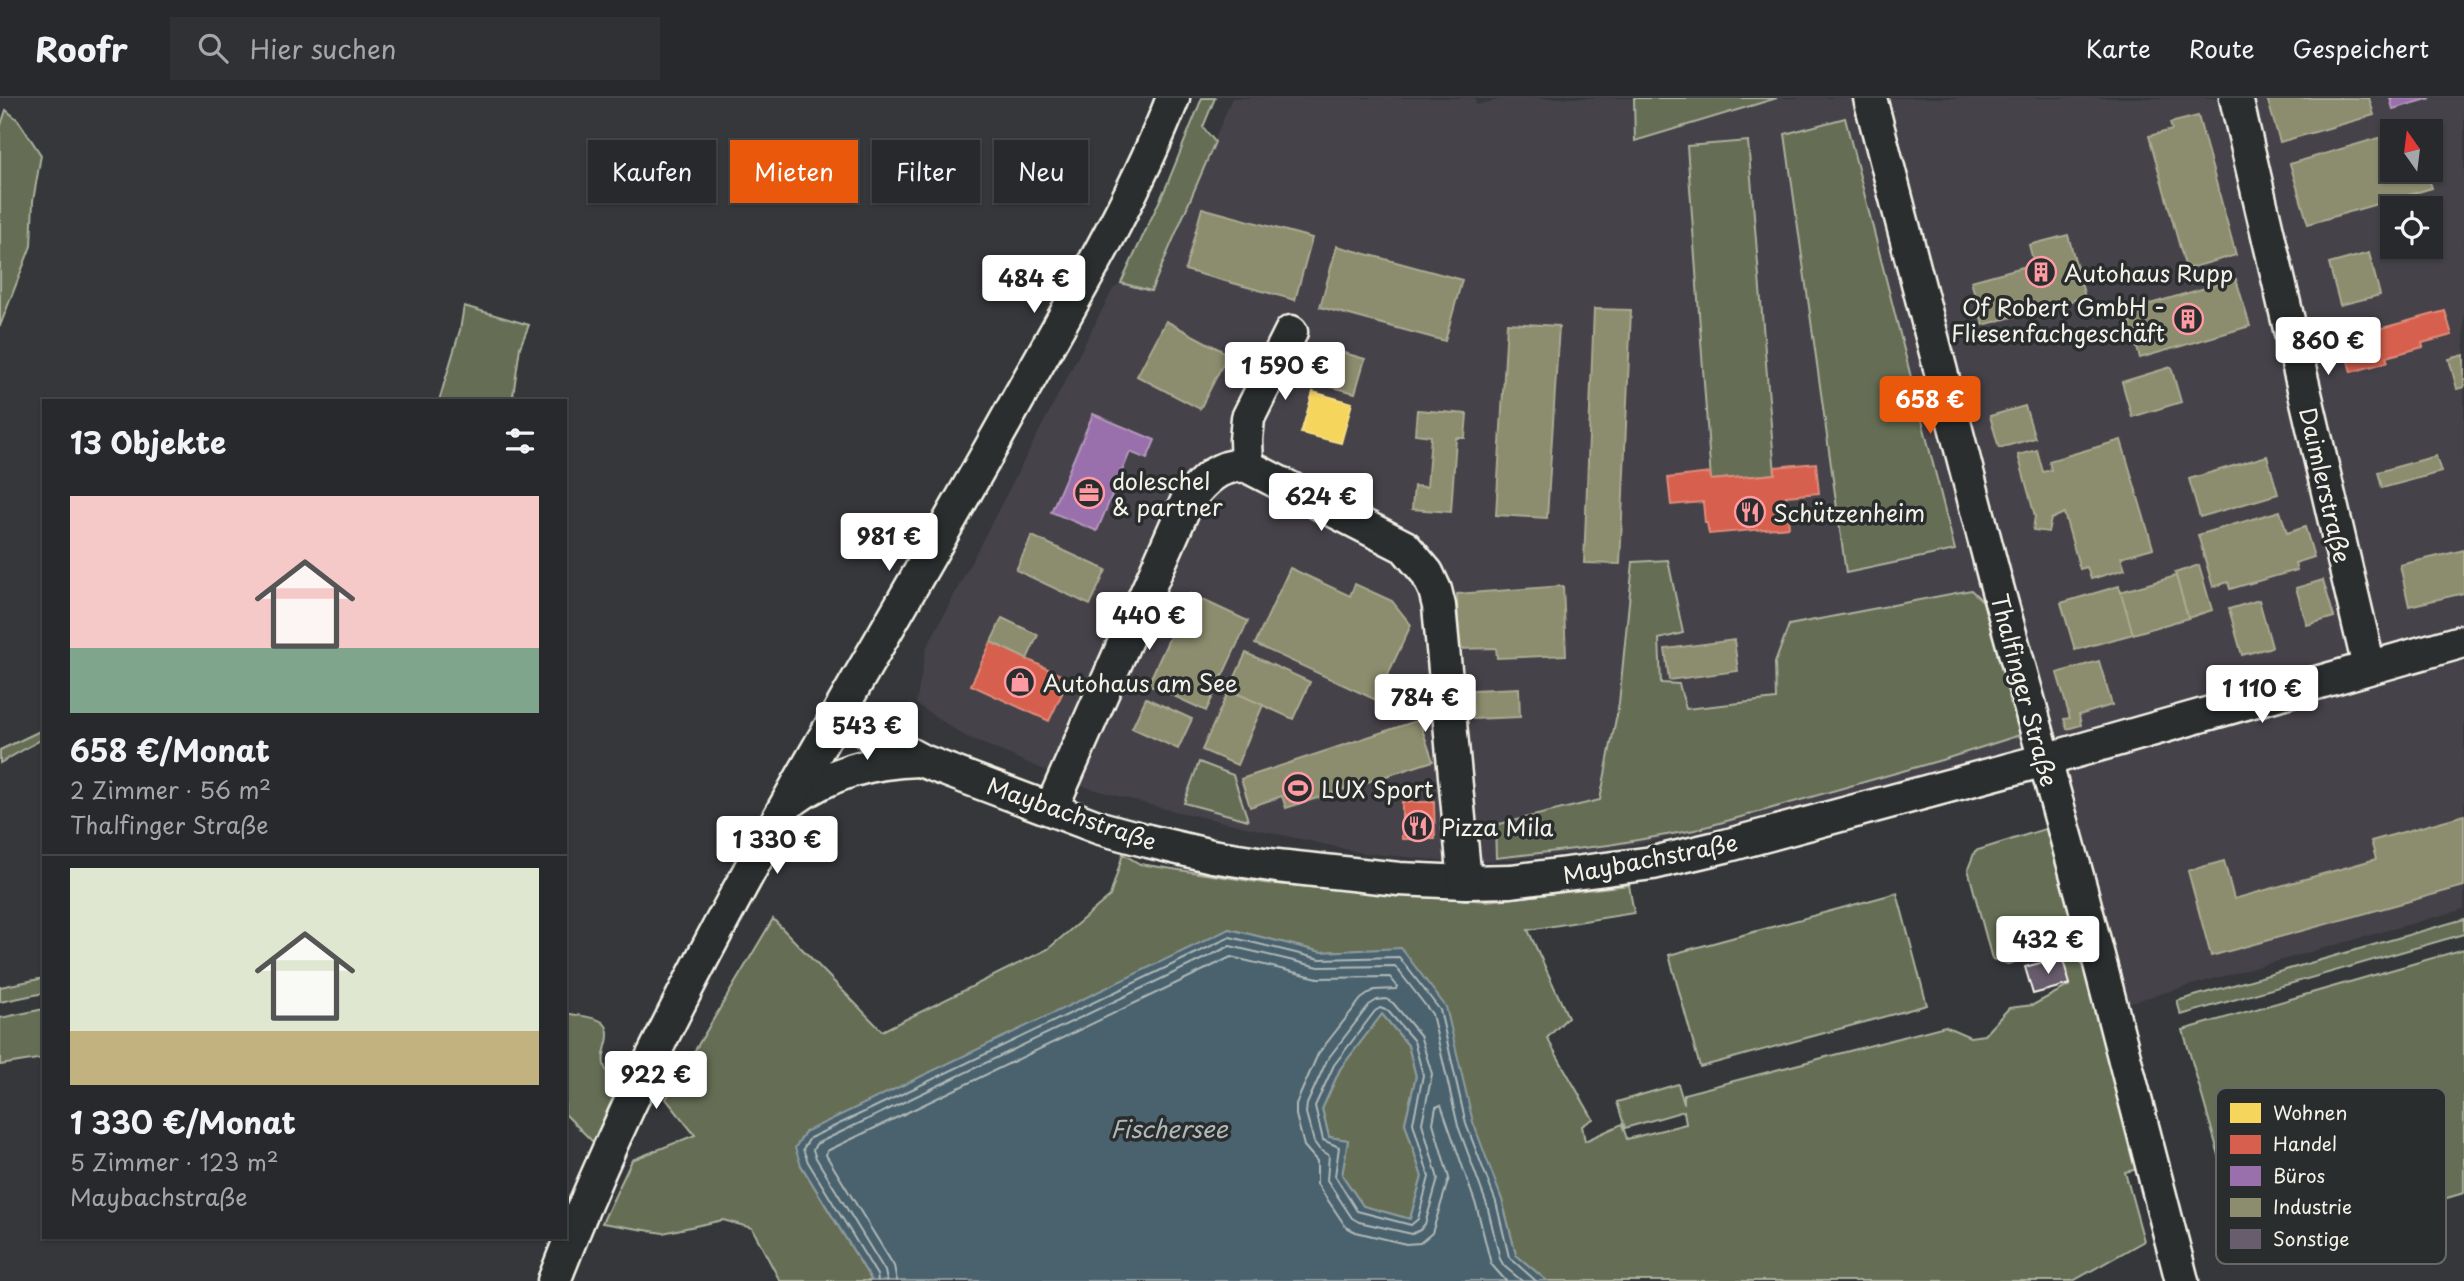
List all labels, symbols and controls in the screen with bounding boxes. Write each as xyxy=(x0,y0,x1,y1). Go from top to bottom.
search box xyxy=(170,17,660,80)
text: Roofr xyxy=(35,23,128,73)
icon: search xyxy=(194,29,232,67)
text: Hier suchen xyxy=(250,29,396,68)
text: Karte xyxy=(2086,30,2151,66)
text: Route xyxy=(2189,30,2255,66)
text: Gespeichert xyxy=(2293,30,2429,66)
north arrow xyxy=(2380,119,2443,182)
map controls xyxy=(2380,119,2443,259)
chip: Kaufen xyxy=(588,140,716,203)
chip: Mieten xyxy=(730,140,858,203)
chip: Filter xyxy=(872,140,980,203)
chip: Neu xyxy=(994,140,1088,203)
button: locate xyxy=(2380,196,2443,259)
building icon: Autohaus Rupp xyxy=(2024,255,2058,289)
place label: Autohaus Rupp xyxy=(2064,255,2233,290)
pin: 484 € xyxy=(985,256,1083,315)
text: 484 € xyxy=(998,260,1070,295)
place label: Of Robert GmbH - Fliesenfachgeschäft xyxy=(1951,289,2165,350)
building icon: Of Robert GmbH - Fliesenfachgeschäft xyxy=(2171,302,2205,336)
pin: 860 € xyxy=(2279,317,2377,377)
text: 860 € xyxy=(2292,322,2364,357)
pin: 1 590 € xyxy=(1220,342,1350,402)
text: 1 590 € xyxy=(1241,347,1329,382)
pin: 658 € xyxy=(1881,376,1979,436)
text: 658 € xyxy=(1896,381,1964,416)
street label: Daimlerstraße xyxy=(2291,404,2361,566)
text: 13 Objekte xyxy=(70,419,226,464)
icon: filters xyxy=(501,422,539,460)
place label: doleschel & partner xyxy=(1112,463,1223,524)
pin: 624 € xyxy=(1272,474,1370,533)
office icon: doleschel & partner xyxy=(1072,476,1106,510)
text: 624 € xyxy=(1285,478,1357,513)
restaurant icon: Schützenheim xyxy=(1733,495,1767,529)
place label: Schützenheim xyxy=(1773,495,1925,530)
pin: 981 € xyxy=(840,514,938,573)
text: 981 € xyxy=(857,518,921,553)
icon: home xyxy=(242,541,368,667)
street label: Thalfinger Straße xyxy=(1982,590,2068,790)
pin: 440 € xyxy=(1100,592,1198,652)
text: 440 € xyxy=(1112,597,1186,632)
shop icon: Autohaus am See xyxy=(1003,665,1037,699)
place label: Autohaus am See xyxy=(1043,665,1238,700)
pin: 1 110 € xyxy=(2197,666,2327,725)
text: 1 110 € xyxy=(2222,670,2302,705)
pin: 784 € xyxy=(1376,674,1474,734)
text: 784 € xyxy=(1391,679,1459,714)
pin: 543 € xyxy=(818,702,916,762)
text: 543 € xyxy=(832,707,902,742)
text: 658 €/Monat xyxy=(70,727,270,772)
street label: Maybachstraße xyxy=(982,768,1162,858)
sports icon: LUX Sport xyxy=(1281,771,1315,805)
place label: LUX Sport xyxy=(1321,771,1433,806)
text: 2 Zimmer · 56 m² xyxy=(70,772,271,807)
text: Thalfinger Straße xyxy=(70,807,268,842)
restaurant icon: Pizza Mila xyxy=(1401,809,1435,843)
place label: Pizza Mila xyxy=(1441,809,1554,844)
pin: 1 330 € xyxy=(712,816,842,876)
text: 1 330 € xyxy=(733,821,821,856)
street label: Maybachstraße xyxy=(1560,824,1740,892)
icon: home xyxy=(242,913,368,1039)
pin: 432 € xyxy=(1999,916,2097,976)
text: 432 € xyxy=(2012,921,2084,956)
pin: 922 € xyxy=(607,1052,705,1111)
text: 922 € xyxy=(621,1056,691,1091)
legend xyxy=(2216,1088,2446,1264)
text: Wohnen xyxy=(2273,1098,2347,1126)
text: 1 330 €/Monat xyxy=(70,1099,296,1144)
water label: Fischersee xyxy=(1110,1110,1228,1146)
text: Handel xyxy=(2273,1129,2337,1157)
text: 5 Zimmer · 123 m² xyxy=(70,1144,279,1179)
text: Büros xyxy=(2273,1161,2325,1189)
text: Maybachstraße xyxy=(70,1179,247,1214)
text: Industrie xyxy=(2273,1192,2352,1220)
text: Sonstige xyxy=(2273,1224,2349,1252)

